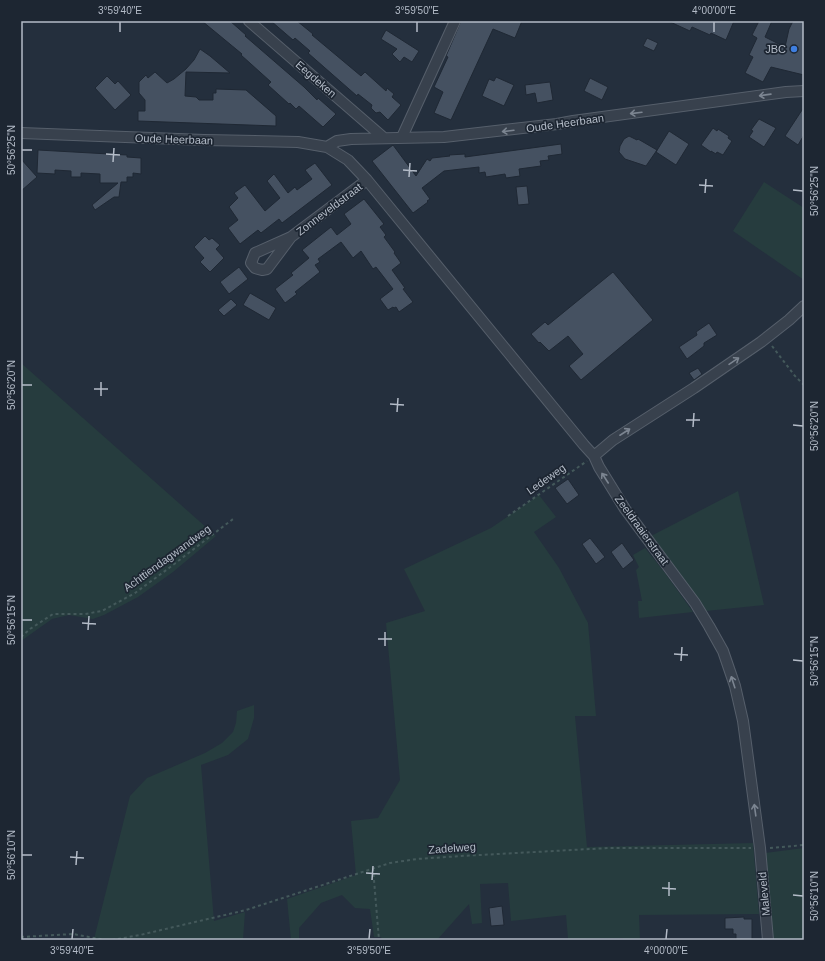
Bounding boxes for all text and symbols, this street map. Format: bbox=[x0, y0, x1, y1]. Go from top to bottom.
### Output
text: 3°59'40"E bbox=[98, 5, 142, 16]
text: 3°59'50"E bbox=[395, 5, 439, 16]
text: 4°00'00"E bbox=[692, 5, 736, 16]
place label: JBC bbox=[765, 43, 786, 55]
marker: JBC bbox=[789, 44, 799, 54]
street label: Eegdeken bbox=[293, 58, 339, 100]
one-way arrow bbox=[759, 91, 772, 99]
one-way arrow bbox=[630, 109, 643, 117]
street label: Oude Heerbaan bbox=[525, 112, 605, 134]
text: 50°56'25"N bbox=[6, 125, 17, 175]
one-way arrow bbox=[502, 127, 515, 134]
street label: Oude Heerbaan bbox=[135, 132, 213, 146]
text: 50°56'25"N bbox=[809, 166, 820, 216]
street label: Zonneveldstraat bbox=[294, 180, 364, 238]
one-way arrow bbox=[728, 357, 739, 365]
text: 50°56'20"N bbox=[6, 360, 17, 410]
text: 50°56'20"N bbox=[809, 401, 820, 451]
one-way arrow bbox=[619, 428, 630, 436]
street label: Ledeweg bbox=[524, 461, 568, 497]
one-way arrow bbox=[601, 472, 609, 484]
street label: Zeeldraaierstraat bbox=[613, 493, 671, 567]
street label: Achttiendagwandweg bbox=[121, 522, 213, 594]
text: 50°56'15"N bbox=[6, 595, 17, 645]
text: 50°56'15"N bbox=[809, 636, 820, 686]
one-way arrow bbox=[729, 675, 736, 688]
one-way arrow bbox=[751, 804, 759, 817]
text: 50°56'10"N bbox=[6, 830, 17, 880]
street label: Zadelweg bbox=[428, 840, 476, 856]
text: 50°56'10"N bbox=[809, 871, 820, 921]
street label: Maleveld bbox=[756, 872, 772, 916]
text: 3°59'40"E bbox=[50, 945, 94, 956]
text: 3°59'50"E bbox=[347, 945, 391, 956]
text: 4°00'00"E bbox=[644, 945, 688, 956]

